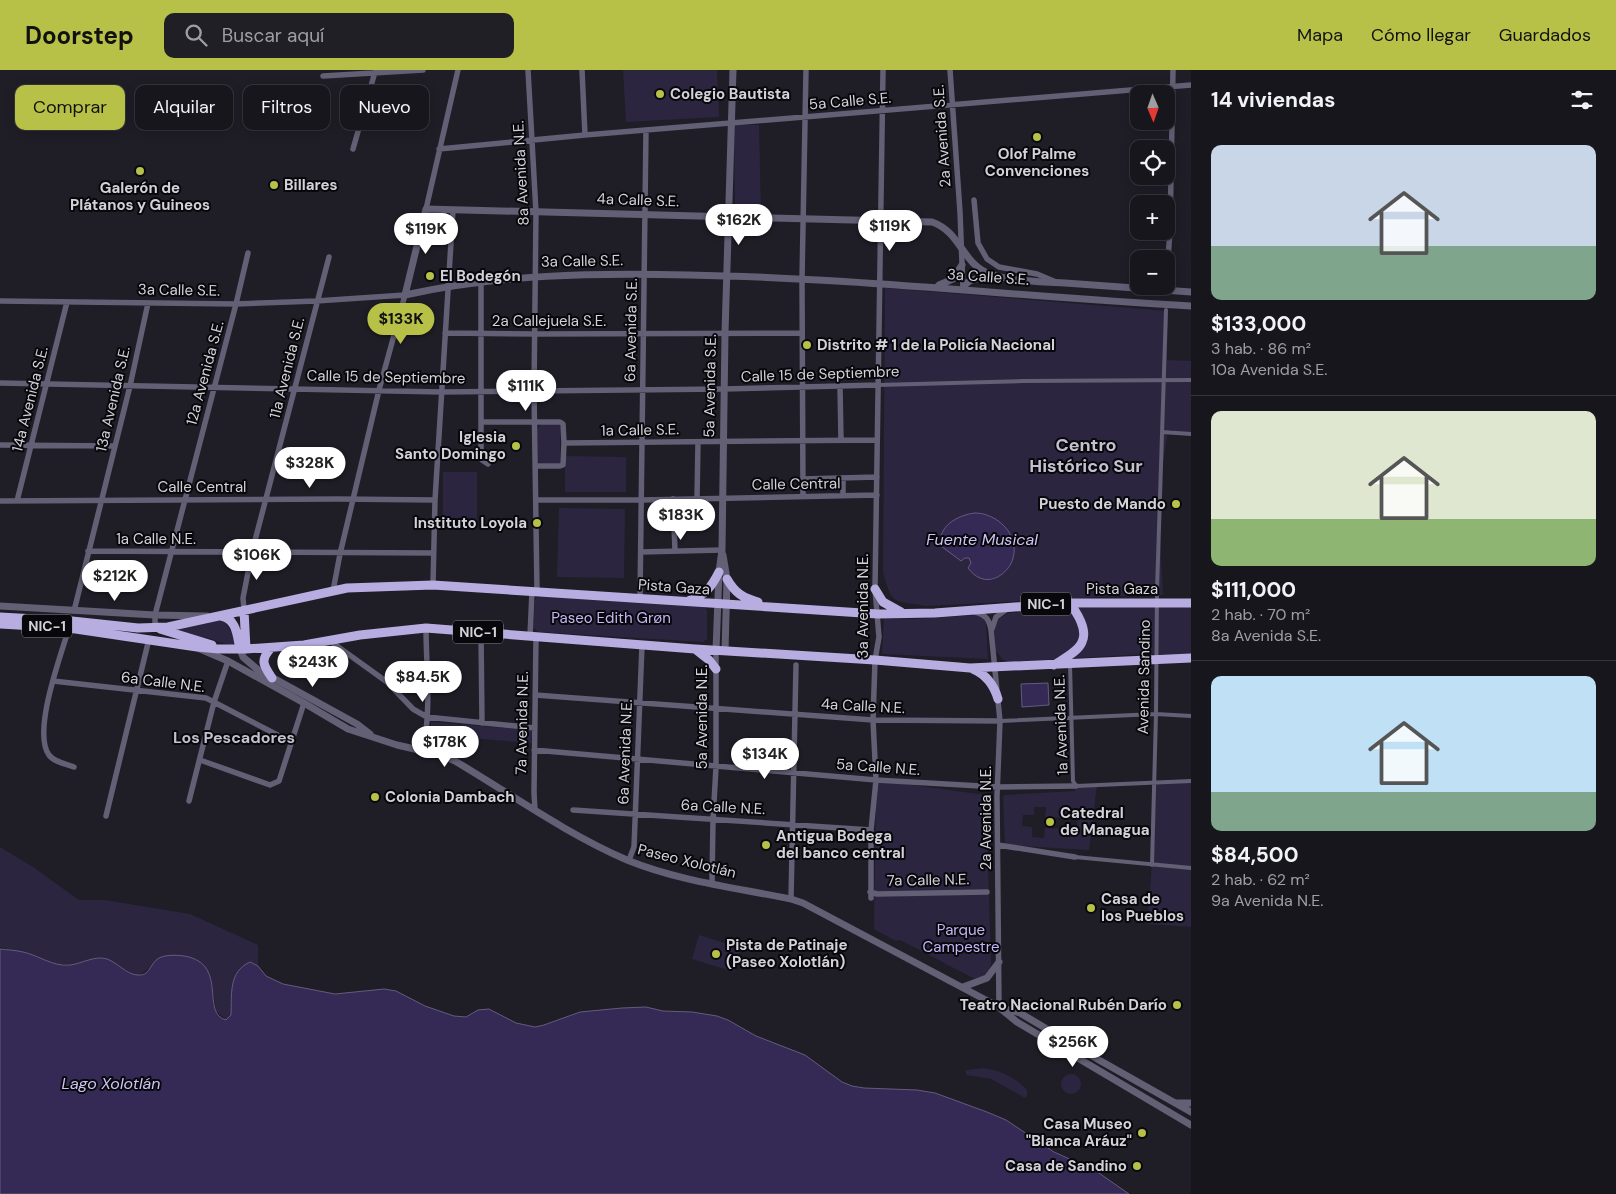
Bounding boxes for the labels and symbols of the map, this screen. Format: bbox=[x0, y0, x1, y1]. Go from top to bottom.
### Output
place label: Colegio Bautista bbox=[670, 84, 790, 104]
street label: 2a Avenida S.E. bbox=[928, 84, 956, 188]
north arrow bbox=[1130, 85, 1175, 130]
street label: 5a Calle S.E. bbox=[808, 87, 892, 115]
marker: Colegio Bautista bbox=[654, 88, 666, 100]
street label: 8a Avenida N.E. bbox=[508, 120, 534, 226]
marker: Olof Palme Convenciones bbox=[1031, 131, 1043, 143]
place label: Olof Palme Convenciones bbox=[985, 144, 1089, 181]
marker: Galerón de Plátanos y Guineos bbox=[134, 165, 146, 177]
place label: Billares bbox=[284, 175, 338, 195]
place label: Galerón de Plátanos y Guineos bbox=[70, 178, 210, 215]
marker: Billares bbox=[268, 179, 280, 191]
street label: 4a Calle S.E. bbox=[596, 189, 680, 211]
pin: $162K bbox=[704, 204, 774, 246]
pin: $119K bbox=[855, 210, 925, 252]
pin: $119K bbox=[391, 212, 461, 255]
street label: 3a Calle S.E. bbox=[541, 250, 623, 272]
street label: 3a Calle S.E. bbox=[946, 264, 1030, 290]
place label: El Bodegón bbox=[440, 266, 521, 286]
marker: El Bodegón bbox=[424, 270, 436, 282]
street label: 6a Avenida S.E. bbox=[620, 278, 642, 382]
street label: 3a Calle S.E. bbox=[138, 279, 220, 301]
pin: $133K bbox=[366, 302, 436, 345]
street label: 2a Callejuela S.E. bbox=[492, 311, 606, 331]
street label: 11a Avenida S.E. bbox=[265, 315, 309, 421]
street label: 12a Avenida S.E. bbox=[181, 318, 229, 428]
street label: 5a Avenida S.E. bbox=[699, 334, 721, 438]
place label: Distrito # 1 de la Policía Nacional bbox=[817, 335, 1055, 355]
marker: Distrito # 1 de la Policía Nacional bbox=[801, 339, 813, 351]
street label: 14a Avenida S.E. bbox=[7, 344, 53, 454]
street label: 13a Avenida S.E. bbox=[91, 344, 135, 454]
street label: Calle 15 de Septiembre bbox=[740, 361, 900, 387]
street label: Calle 15 de Septiembre bbox=[306, 366, 466, 388]
pin: $111K bbox=[491, 370, 561, 412]
street label: 1a Calle S.E. bbox=[601, 419, 679, 441]
place label: Iglesia Santo Domingo bbox=[395, 427, 506, 464]
district label: Centro Histórico Sur bbox=[1029, 433, 1143, 478]
marker: Iglesia Santo Domingo bbox=[510, 440, 522, 452]
pin: $328K bbox=[275, 446, 345, 489]
street label: Calle Central bbox=[751, 473, 841, 495]
street label: Calle Central bbox=[158, 477, 246, 497]
place label: Puesto de Mando bbox=[1039, 494, 1166, 514]
pin: $183K bbox=[646, 498, 716, 541]
marker: Puesto de Mando bbox=[1170, 498, 1182, 510]
place label: Instituto Loyola bbox=[414, 513, 527, 533]
marker: Instituto Loyola bbox=[531, 517, 543, 529]
street label: 1a Calle N.E. bbox=[116, 529, 196, 549]
water label: Fuente Musical bbox=[926, 529, 1038, 550]
pin: $106K bbox=[222, 538, 292, 581]
street label: 3a Avenida N.E. bbox=[853, 554, 873, 658]
pin: $212K bbox=[80, 560, 150, 602]
street label: Pista Gaza bbox=[637, 575, 711, 599]
street label: Pista Gaza bbox=[1086, 579, 1158, 599]
road number: NIC-1 bbox=[1021, 592, 1071, 616]
park label: Paseo Edith Grøn bbox=[551, 608, 671, 628]
road number: NIC-1 bbox=[22, 614, 72, 638]
street label: Avenida Sandino bbox=[1133, 619, 1155, 735]
road number: NIC-1 bbox=[453, 620, 503, 644]
pin: $243K bbox=[278, 646, 348, 688]
pin: $84.5K bbox=[382, 660, 464, 703]
street label: 5a Avenida N.E. bbox=[692, 664, 712, 770]
street label: 6a Calle N.E. bbox=[120, 667, 206, 697]
street label: 7a Avenida N.E. bbox=[511, 671, 533, 775]
street label: 1a Avenida N.E. bbox=[1049, 674, 1073, 776]
street label: 4a Calle N.E. bbox=[820, 694, 906, 718]
street label: 6a Avenida N.E. bbox=[613, 699, 637, 805]
pin: $178K bbox=[410, 726, 480, 768]
district label: Los Pescadores bbox=[173, 727, 295, 748]
pin: $134K bbox=[730, 738, 800, 780]
street label: 5a Calle N.E. bbox=[835, 754, 921, 780]
street label: 2a Avenida N.E. bbox=[976, 766, 996, 870]
place label: Colonia Dambach bbox=[385, 787, 515, 807]
marker: Colonia Dambach bbox=[369, 791, 381, 803]
street label: 6a Calle N.E. bbox=[680, 795, 766, 819]
place label: Catedral de Managua bbox=[1060, 803, 1149, 840]
marker: Catedral de Managua bbox=[1044, 816, 1056, 828]
place label: Antigua Bodega del banco central bbox=[776, 826, 905, 863]
street label: Paseo Xolotlán bbox=[636, 839, 738, 883]
marker: Antigua Bodega del banco central bbox=[760, 839, 772, 851]
street label: 7a Calle N.E. bbox=[887, 869, 969, 891]
place label: Casa de los Pueblos bbox=[1101, 889, 1184, 926]
marker: Casa de los Pueblos bbox=[1085, 902, 1097, 914]
park label: Parque Campestre bbox=[922, 920, 1000, 957]
place label: Pista de Patinaje (Paseo Xolotlán) bbox=[726, 935, 847, 972]
marker: Pista de Patinaje (Paseo Xolotlán) bbox=[710, 948, 722, 960]
place label: Teatro Nacional Rubén Darío bbox=[960, 995, 1167, 1015]
marker: Teatro Nacional Rubén Darío bbox=[1171, 999, 1183, 1011]
pin: $256K bbox=[1038, 1026, 1108, 1068]
water label: Lago Xolotlán bbox=[61, 1073, 161, 1094]
place label: Casa Museo "Blanca Aráuz" bbox=[1026, 1114, 1132, 1151]
marker: Casa Museo "Blanca Aráuz" bbox=[1136, 1127, 1148, 1139]
place label: Casa de Sandino bbox=[1005, 1156, 1127, 1176]
marker: Casa de Sandino bbox=[1131, 1160, 1143, 1172]

